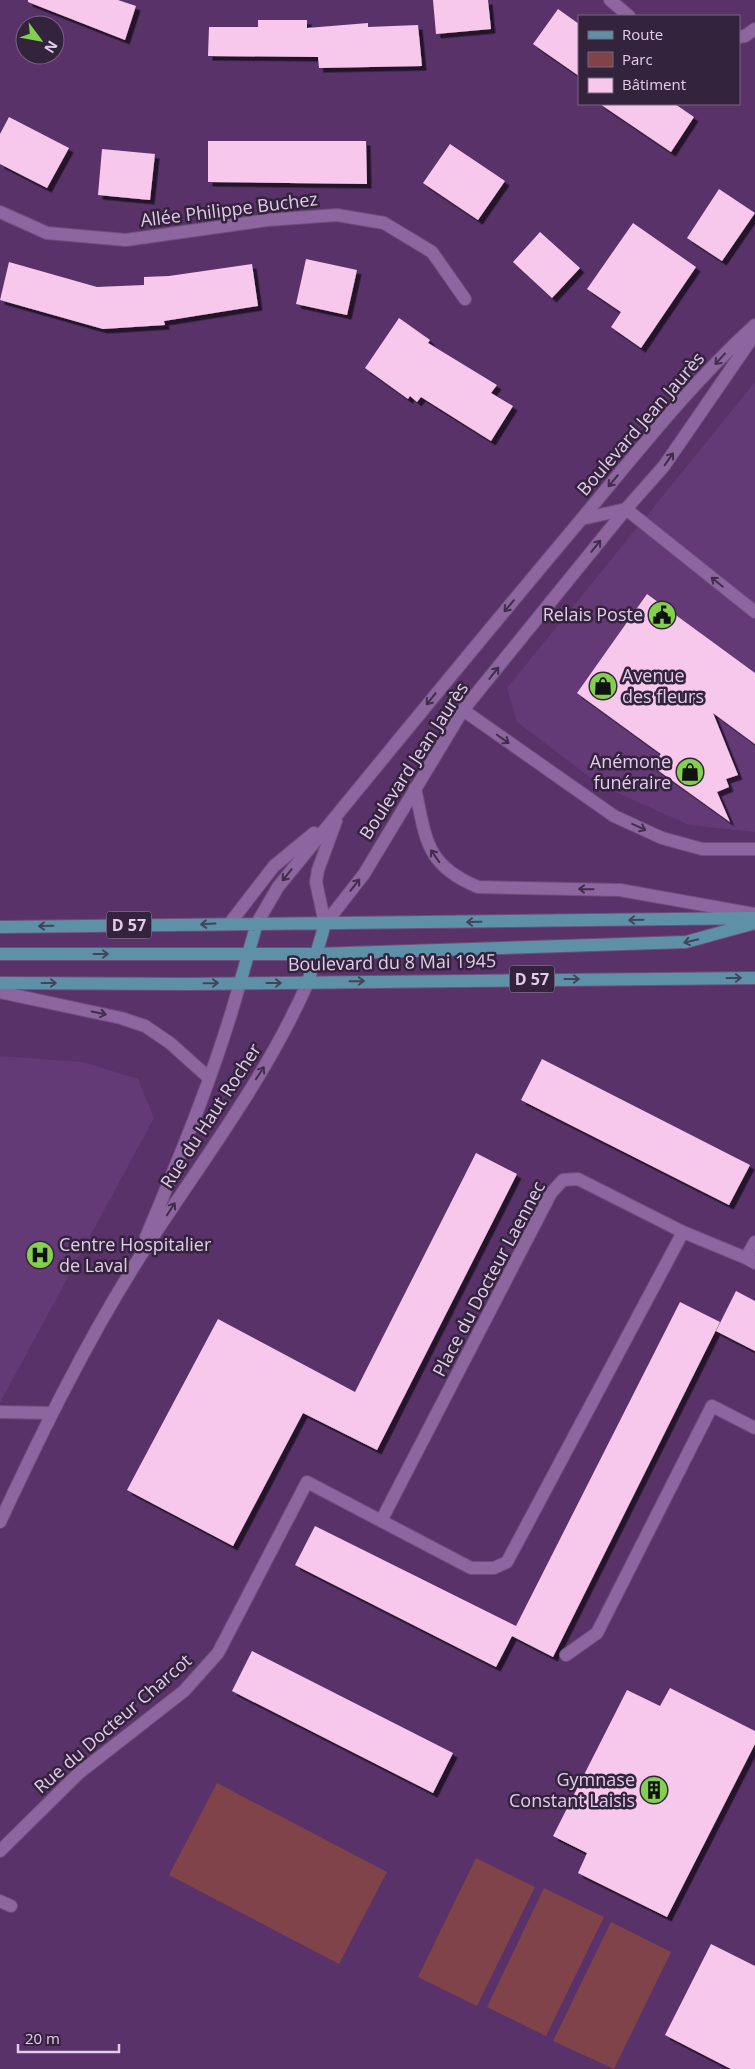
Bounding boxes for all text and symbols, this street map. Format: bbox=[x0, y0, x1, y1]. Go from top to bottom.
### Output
north arrow bbox=[15, 15, 65, 65]
legend bbox=[578, 15, 740, 105]
text: Route bbox=[622, 24, 663, 44]
text: N bbox=[40, 37, 63, 57]
text: Parc bbox=[622, 49, 653, 69]
text: Bâtiment bbox=[622, 74, 686, 94]
street label: Allée Philippe Buchez bbox=[139, 186, 319, 232]
street label: Boulevard Jean Jaurès bbox=[571, 347, 709, 500]
one-way arrow bbox=[714, 352, 726, 365]
one-way arrow bbox=[664, 452, 674, 466]
one-way arrow bbox=[608, 475, 619, 488]
one-way arrow bbox=[590, 540, 601, 553]
one-way arrow bbox=[711, 577, 724, 588]
one-way arrow bbox=[503, 599, 514, 612]
public building icon: Relais Poste bbox=[647, 600, 677, 630]
place label: Relais Poste bbox=[543, 602, 643, 626]
place label: Avenue des fleurs bbox=[622, 663, 704, 708]
one-way arrow bbox=[488, 666, 499, 679]
shop icon: Avenue des fleurs bbox=[588, 671, 618, 701]
street label: Boulevard Jean Jaurès bbox=[353, 677, 473, 844]
one-way arrow bbox=[426, 692, 437, 705]
one-way arrow bbox=[496, 734, 510, 744]
place label: Anémone funéraire bbox=[590, 749, 671, 794]
shop icon: Anémone funéraire bbox=[675, 757, 705, 787]
one-way arrow bbox=[631, 823, 646, 833]
one-way arrow bbox=[430, 849, 440, 863]
one-way arrow bbox=[282, 868, 293, 881]
one-way arrow bbox=[350, 879, 361, 892]
one-way arrow bbox=[578, 884, 594, 894]
road number: D 57 bbox=[106, 912, 152, 938]
one-way arrow bbox=[629, 915, 645, 925]
one-way arrow bbox=[466, 917, 482, 927]
one-way arrow bbox=[201, 919, 217, 928]
one-way arrow bbox=[38, 922, 54, 931]
one-way arrow bbox=[684, 936, 700, 946]
street label: Boulevard du 8 Mai 1945 bbox=[288, 948, 496, 976]
one-way arrow bbox=[92, 949, 109, 959]
road number: D 57 bbox=[510, 966, 554, 992]
one-way arrow bbox=[726, 973, 742, 983]
one-way arrow bbox=[564, 974, 580, 984]
one-way arrow bbox=[348, 976, 365, 986]
one-way arrow bbox=[40, 978, 56, 988]
one-way arrow bbox=[202, 978, 219, 988]
one-way arrow bbox=[266, 978, 282, 987]
one-way arrow bbox=[91, 1009, 107, 1018]
street label: Rue du Haut Rocher bbox=[154, 1038, 266, 1192]
one-way arrow bbox=[255, 1067, 265, 1081]
street label: Place du Docteur Laennec bbox=[426, 1176, 550, 1380]
one-way arrow bbox=[166, 1203, 176, 1217]
place label: Centre Hospitalier de Laval bbox=[59, 1232, 212, 1277]
hospital icon: Centre Hospitalier de Laval bbox=[25, 1240, 55, 1270]
street label: Rue du Docteur Charcot bbox=[28, 1648, 196, 1798]
place label: Gymnase Constant Laisis bbox=[509, 1767, 635, 1812]
building icon: Gymnase Constant Laisis bbox=[639, 1775, 669, 1805]
scale bar bbox=[18, 2022, 119, 2054]
text: 20 m bbox=[25, 2028, 60, 2048]

